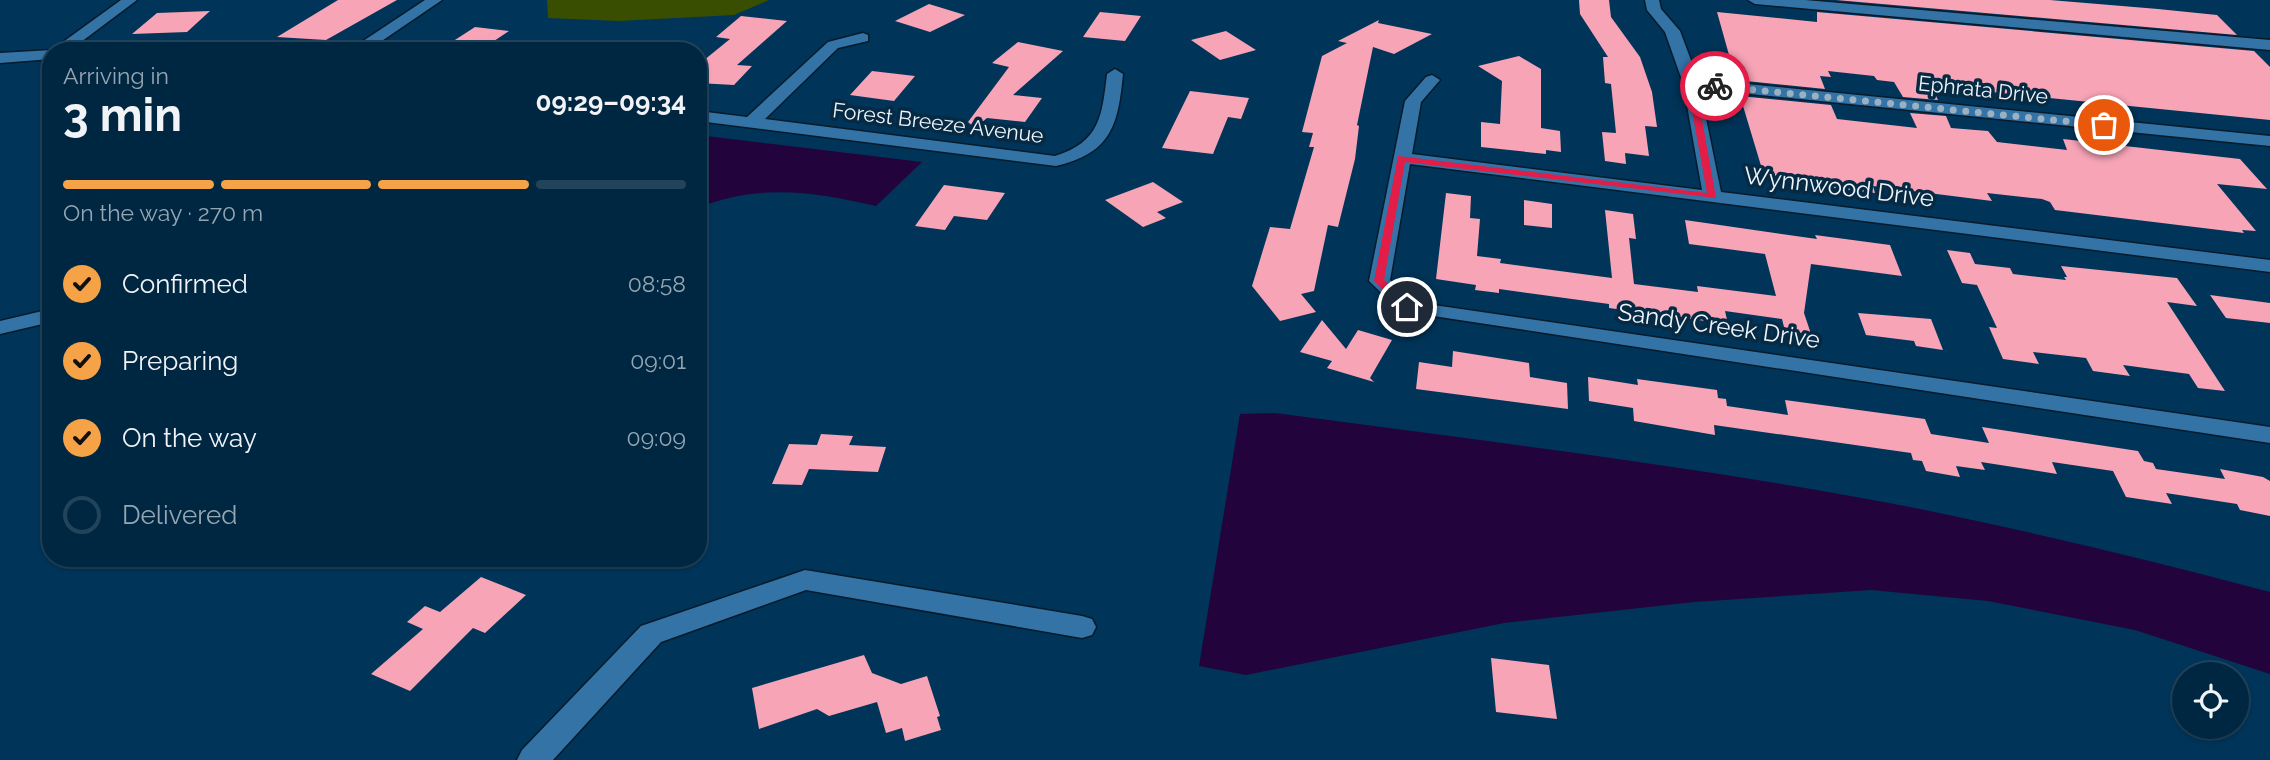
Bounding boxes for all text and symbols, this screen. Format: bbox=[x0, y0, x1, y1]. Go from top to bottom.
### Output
courier bbox=[1680, 51, 1750, 121]
text: Arriving in bbox=[63, 62, 169, 89]
icon: bike bbox=[1696, 67, 1734, 105]
street label: Ephrata Drive bbox=[1917, 70, 2049, 109]
text: 09:29–09:34 bbox=[536, 87, 686, 117]
text: 3 min bbox=[63, 88, 182, 142]
pin bbox=[2074, 95, 2134, 155]
street label: Forest Breeze Avenue bbox=[831, 97, 1045, 148]
icon: bag bbox=[2085, 106, 2123, 144]
street label: Wynnwood Drive bbox=[1742, 160, 1936, 213]
text: On the way · 270 m bbox=[63, 199, 263, 226]
icon: check bbox=[63, 265, 101, 303]
text: Confirmed bbox=[122, 269, 248, 299]
text: 08:58 bbox=[628, 270, 686, 297]
pin bbox=[1377, 277, 1437, 337]
icon: home bbox=[1388, 288, 1426, 326]
street label: Sandy Creek Drive bbox=[1616, 297, 1822, 354]
icon: check bbox=[63, 342, 101, 380]
text: Preparing bbox=[122, 346, 238, 376]
text: 09:01 bbox=[630, 347, 686, 374]
icon: check bbox=[63, 419, 101, 457]
text: On the way bbox=[122, 423, 257, 453]
text: 09:09 bbox=[627, 424, 686, 451]
text: Delivered bbox=[122, 500, 237, 530]
map controls bbox=[2172, 662, 2249, 739]
button: locate bbox=[2172, 662, 2249, 739]

